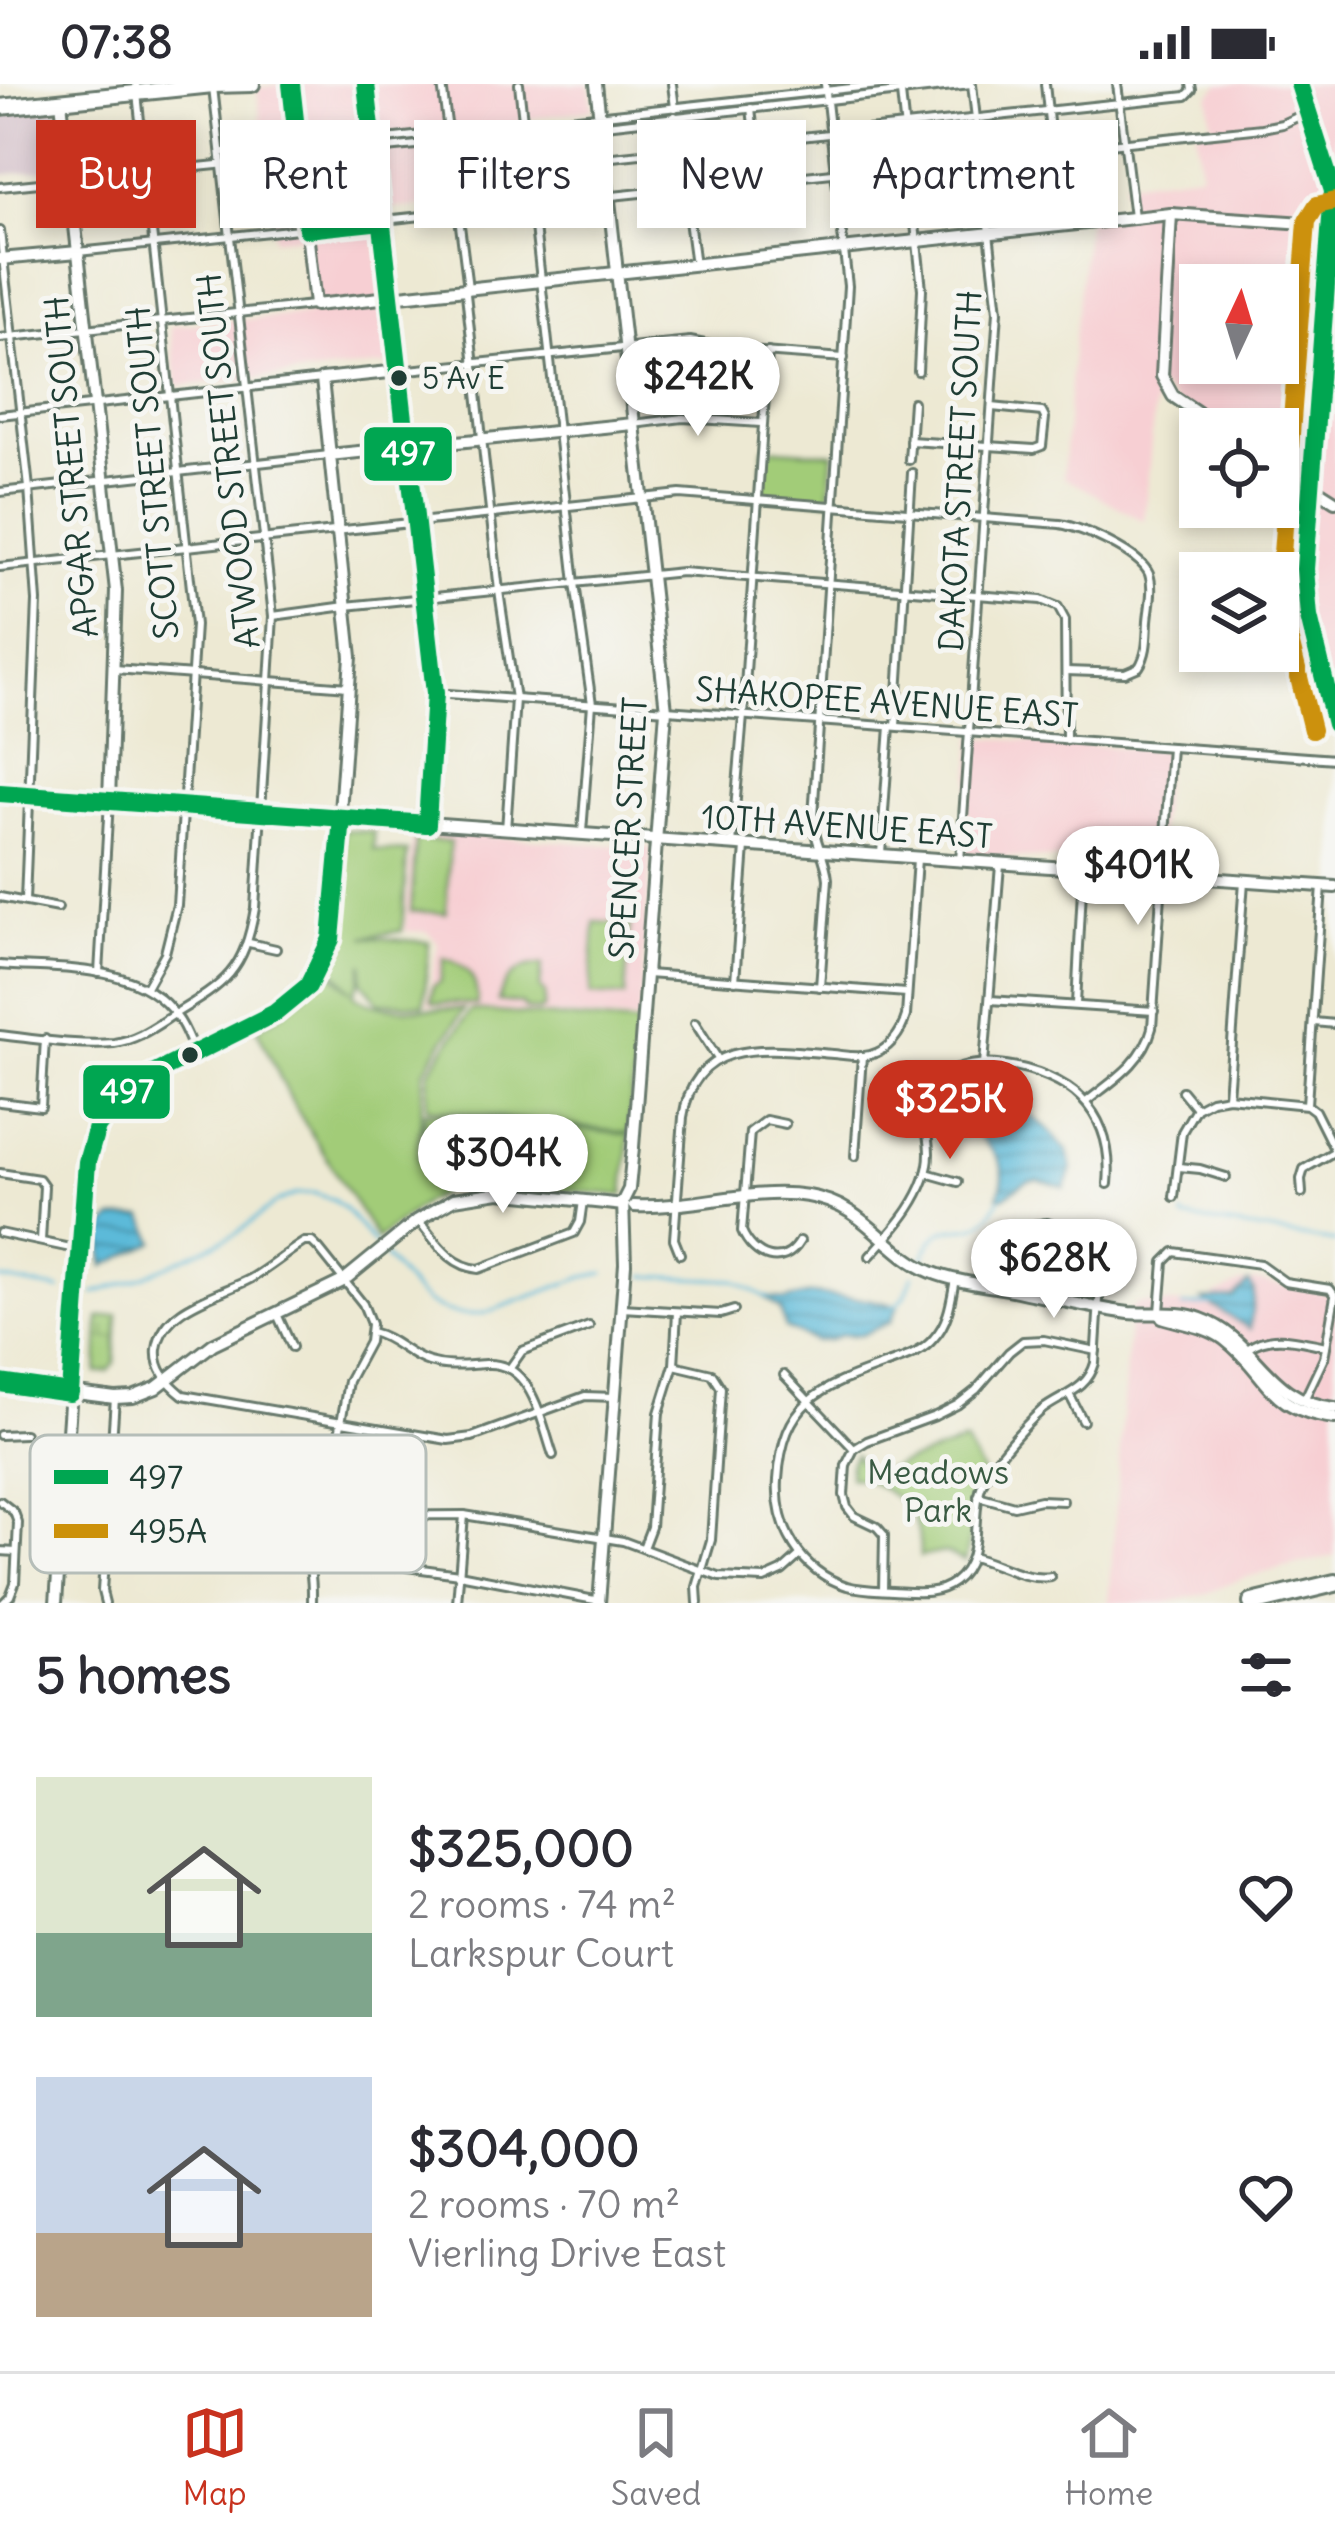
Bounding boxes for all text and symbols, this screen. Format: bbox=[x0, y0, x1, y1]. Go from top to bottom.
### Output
text: 07:38 bbox=[60, 14, 173, 70]
chip: Buy bbox=[36, 120, 196, 228]
chip: Rent bbox=[220, 120, 390, 228]
chip: Filters bbox=[414, 120, 613, 228]
chip: New bbox=[637, 120, 806, 228]
chip: Apartment bbox=[830, 120, 1118, 228]
north arrow bbox=[1179, 264, 1299, 384]
map controls bbox=[1179, 264, 1299, 672]
street label: ATWOOD STREET SOUTH bbox=[187, 271, 269, 651]
street label: DAKOTA STREET SOUTH bbox=[930, 289, 990, 653]
street label: APGAR STREET SOUTH bbox=[35, 295, 107, 639]
street label: SCOTT STREET SOUTH bbox=[117, 305, 187, 641]
pin: $242K bbox=[614, 337, 782, 439]
text: $242K bbox=[643, 351, 753, 400]
place label: 5 Av E bbox=[422, 359, 505, 397]
marker: 5 Av E bbox=[388, 367, 410, 389]
button: locate bbox=[1179, 408, 1299, 528]
line badge: 497 bbox=[362, 425, 454, 483]
text: 497 bbox=[381, 432, 435, 474]
button: layers bbox=[1179, 552, 1299, 672]
street label: SHAKOPEE AVENUE EAST bbox=[694, 668, 1080, 736]
street label: SPENCER STREET bbox=[600, 696, 656, 960]
street label: 10TH AVENUE EAST bbox=[700, 795, 994, 857]
pin: $401K bbox=[1054, 826, 1222, 928]
text: $401K bbox=[1083, 840, 1193, 889]
unlabelled marker bbox=[179, 1044, 201, 1066]
pin: $325K bbox=[866, 1060, 1034, 1162]
line badge: 497 bbox=[81, 1063, 172, 1121]
text: 497 bbox=[100, 1070, 154, 1112]
text: $325K bbox=[894, 1074, 1006, 1123]
pin: $304K bbox=[419, 1114, 587, 1216]
text: $304K bbox=[445, 1128, 561, 1177]
pin: $628K bbox=[970, 1219, 1138, 1321]
text: $628K bbox=[998, 1233, 1110, 1282]
legend bbox=[30, 1435, 426, 1573]
park label: Meadows Park bbox=[867, 1451, 1009, 1531]
text: 497 bbox=[129, 1456, 183, 1498]
text: 495A bbox=[129, 1510, 207, 1552]
icon: filters bbox=[1233, 1642, 1299, 1708]
text: 5 homes bbox=[36, 1643, 231, 1707]
text: $325,000 bbox=[408, 1816, 634, 1880]
icon: home bbox=[132, 1825, 276, 1969]
icon: heart bbox=[1233, 1864, 1299, 1930]
text: 2 rooms · 74 m² bbox=[408, 1880, 676, 1929]
text: Larkspur Court bbox=[408, 1929, 674, 1978]
text: $304,000 bbox=[408, 2116, 640, 2180]
icon: home bbox=[132, 2125, 276, 2269]
icon: heart bbox=[1233, 2164, 1299, 2230]
text: 2 rooms · 70 m² bbox=[408, 2180, 680, 2229]
text: Vierling Drive East bbox=[408, 2229, 726, 2278]
tab: Map bbox=[182, 2400, 248, 2514]
tab: Saved bbox=[611, 2400, 701, 2514]
tab: Home bbox=[1064, 2400, 1153, 2514]

